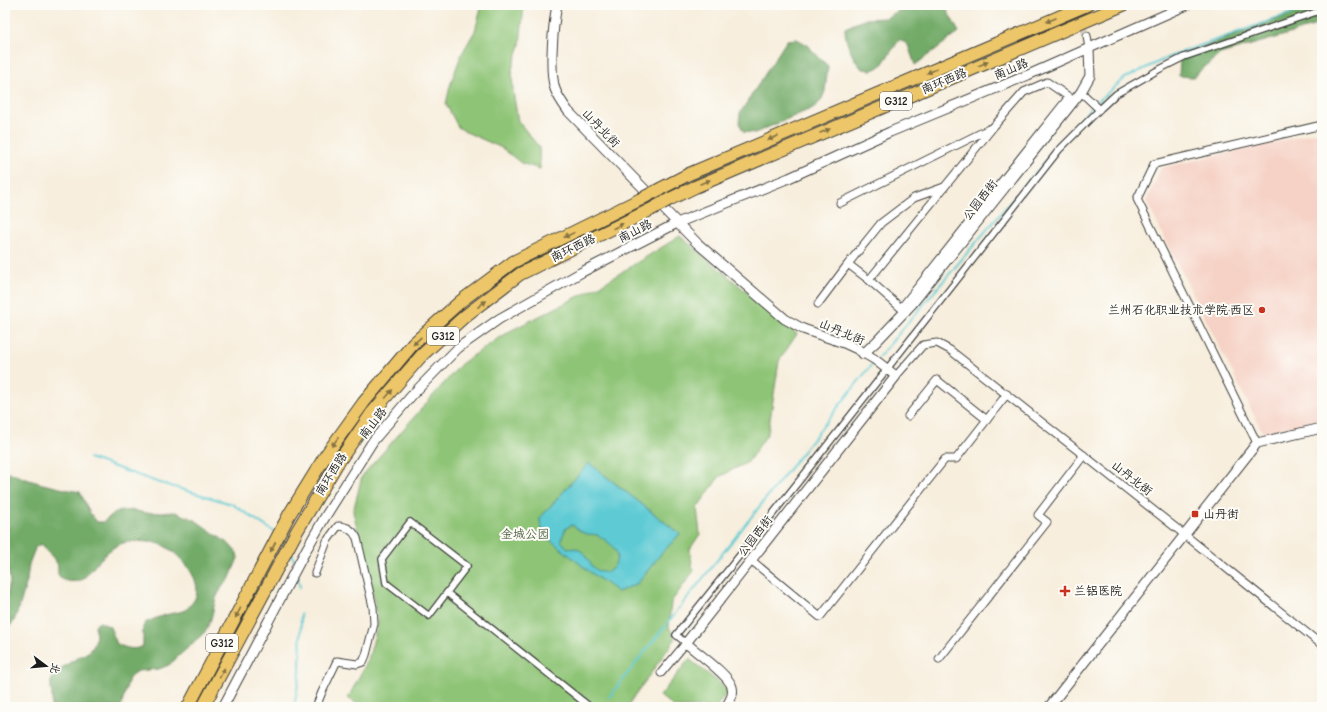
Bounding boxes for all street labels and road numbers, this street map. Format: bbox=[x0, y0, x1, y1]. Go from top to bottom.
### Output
street label: 南山路 bbox=[992, 56, 1030, 82]
street label: 南环西路 bbox=[919, 65, 969, 97]
road number: G312 bbox=[880, 92, 912, 110]
street label: 山丹北街 bbox=[579, 106, 623, 150]
street label: 公园西街 bbox=[960, 177, 1000, 223]
street label: 南山路 bbox=[616, 217, 654, 245]
street label: 南环西路 bbox=[548, 231, 598, 265]
street label: 山丹北街 bbox=[817, 316, 867, 348]
road number: G312 bbox=[427, 327, 459, 345]
street label: 南山路 bbox=[356, 405, 390, 441]
street label: 南环西路 bbox=[312, 450, 350, 498]
street label: 山丹北街 bbox=[1109, 458, 1155, 498]
street label: 公园西街 bbox=[735, 513, 775, 559]
road number: G312 bbox=[206, 634, 238, 652]

